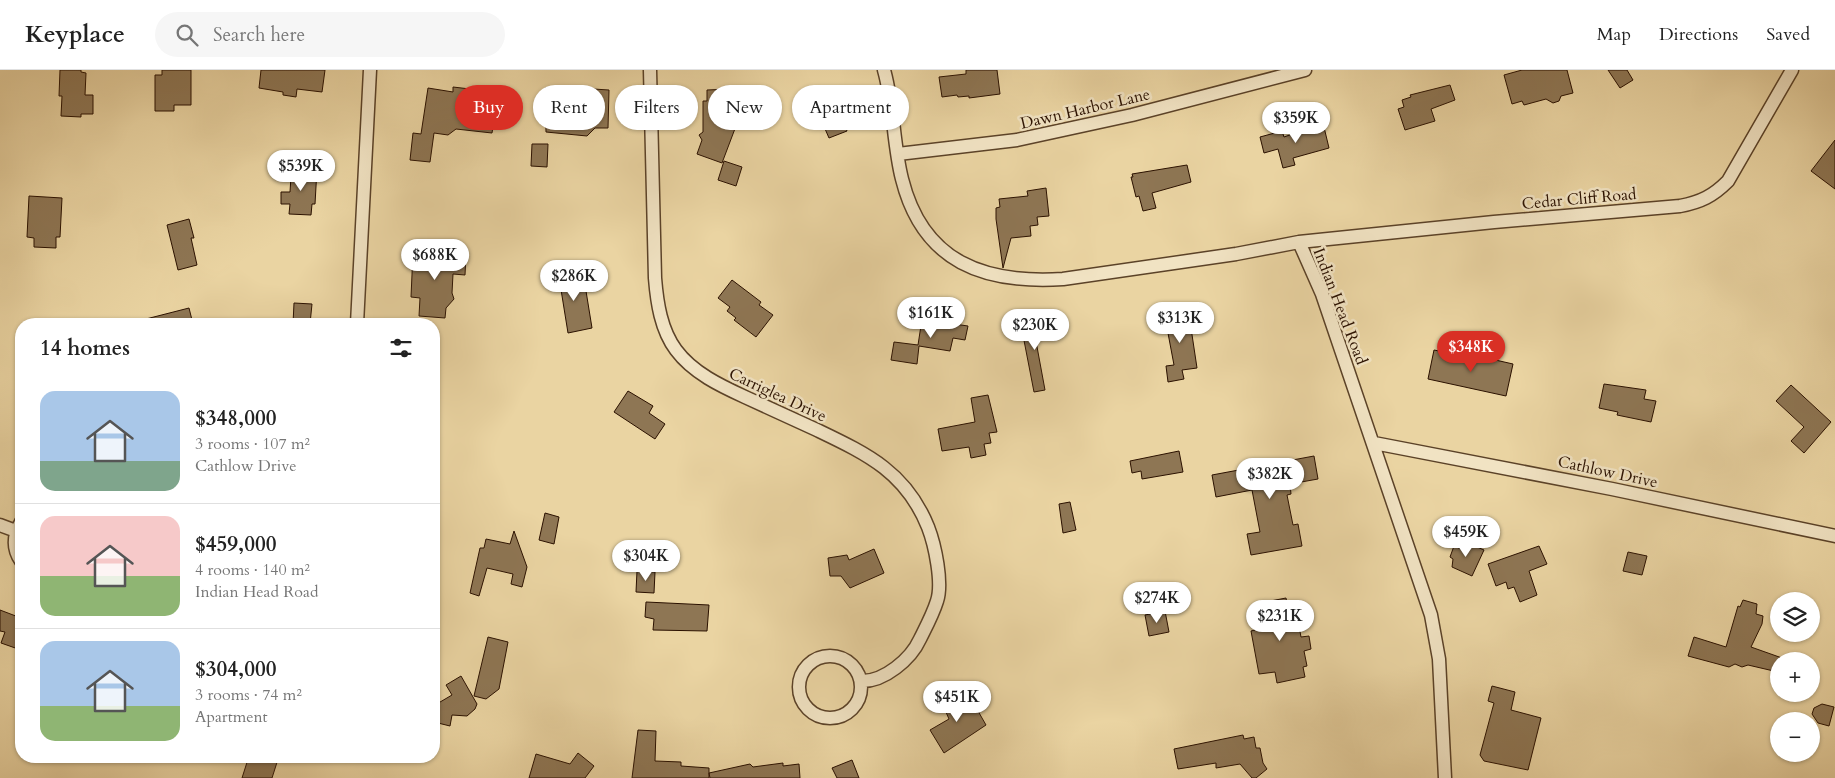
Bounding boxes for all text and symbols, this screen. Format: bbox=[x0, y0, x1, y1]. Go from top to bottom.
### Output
search box bbox=[155, 12, 505, 57]
text: Keyplace bbox=[25, 18, 125, 51]
icon: search bbox=[173, 21, 201, 49]
text: Search here bbox=[213, 22, 305, 48]
text: Map bbox=[1597, 22, 1631, 47]
text: Directions bbox=[1659, 22, 1738, 47]
text: Saved bbox=[1766, 22, 1810, 47]
street label: Dawn Harbor Lane bbox=[1018, 83, 1152, 135]
chip: Buy bbox=[455, 85, 523, 130]
chip: Rent bbox=[533, 85, 605, 130]
chip: Filters bbox=[615, 85, 698, 130]
chip: New bbox=[708, 85, 782, 130]
chip: Apartment bbox=[792, 85, 909, 130]
pin: $359K bbox=[1261, 102, 1331, 144]
text: $359K bbox=[1273, 107, 1319, 129]
pin: $539K bbox=[266, 150, 336, 192]
text: $539K bbox=[278, 155, 324, 177]
street label: Cedar Cliff Road bbox=[1521, 183, 1638, 215]
pin: $688K bbox=[400, 238, 470, 281]
text: $688K bbox=[412, 244, 458, 266]
street label: Indian Head Road bbox=[1308, 245, 1373, 368]
pin: $286K bbox=[539, 260, 609, 302]
text: $286K bbox=[551, 265, 597, 287]
pin: $161K bbox=[896, 296, 966, 339]
text: $161K bbox=[908, 302, 954, 324]
pin: $313K bbox=[1145, 302, 1215, 344]
text: $313K bbox=[1157, 307, 1203, 329]
pin: $230K bbox=[1000, 308, 1070, 351]
text: $230K bbox=[1012, 314, 1058, 336]
pin: $348K bbox=[1436, 330, 1506, 373]
text: 14 homes bbox=[40, 334, 130, 363]
icon: filters bbox=[387, 334, 415, 362]
text: $348K bbox=[1448, 336, 1494, 358]
street label: Carriglea Drive bbox=[725, 363, 830, 427]
text: $348,000 bbox=[195, 404, 276, 433]
icon: home bbox=[80, 411, 140, 471]
text: 3 rooms · 107 m² bbox=[195, 433, 310, 455]
street label: Cathlow Drive bbox=[1556, 451, 1660, 493]
text: Cathlow Drive bbox=[195, 455, 297, 477]
pin: $382K bbox=[1235, 458, 1305, 500]
text: $382K bbox=[1247, 463, 1293, 485]
pin: $459K bbox=[1431, 516, 1501, 558]
text: $459K bbox=[1443, 521, 1489, 543]
text: $459,000 bbox=[195, 530, 276, 559]
icon: home bbox=[80, 536, 140, 596]
pin: $304K bbox=[611, 540, 681, 582]
text: $304K bbox=[623, 545, 669, 567]
text: 4 rooms · 140 m² bbox=[195, 559, 310, 581]
text: Indian Head Road bbox=[195, 581, 318, 603]
pin: $274K bbox=[1122, 582, 1192, 624]
text: $274K bbox=[1134, 587, 1180, 609]
map controls bbox=[1770, 592, 1820, 762]
button: layers bbox=[1770, 592, 1820, 642]
pin: $231K bbox=[1245, 600, 1315, 642]
text: $231K bbox=[1257, 605, 1303, 627]
button: + bbox=[1770, 652, 1820, 702]
text: $304,000 bbox=[195, 655, 276, 684]
icon: home bbox=[80, 661, 140, 721]
pin: $451K bbox=[922, 680, 992, 723]
text: 3 rooms · 74 m² bbox=[195, 684, 302, 706]
text: $451K bbox=[934, 686, 980, 708]
text: Apartment bbox=[195, 706, 268, 728]
button: − bbox=[1770, 712, 1820, 762]

